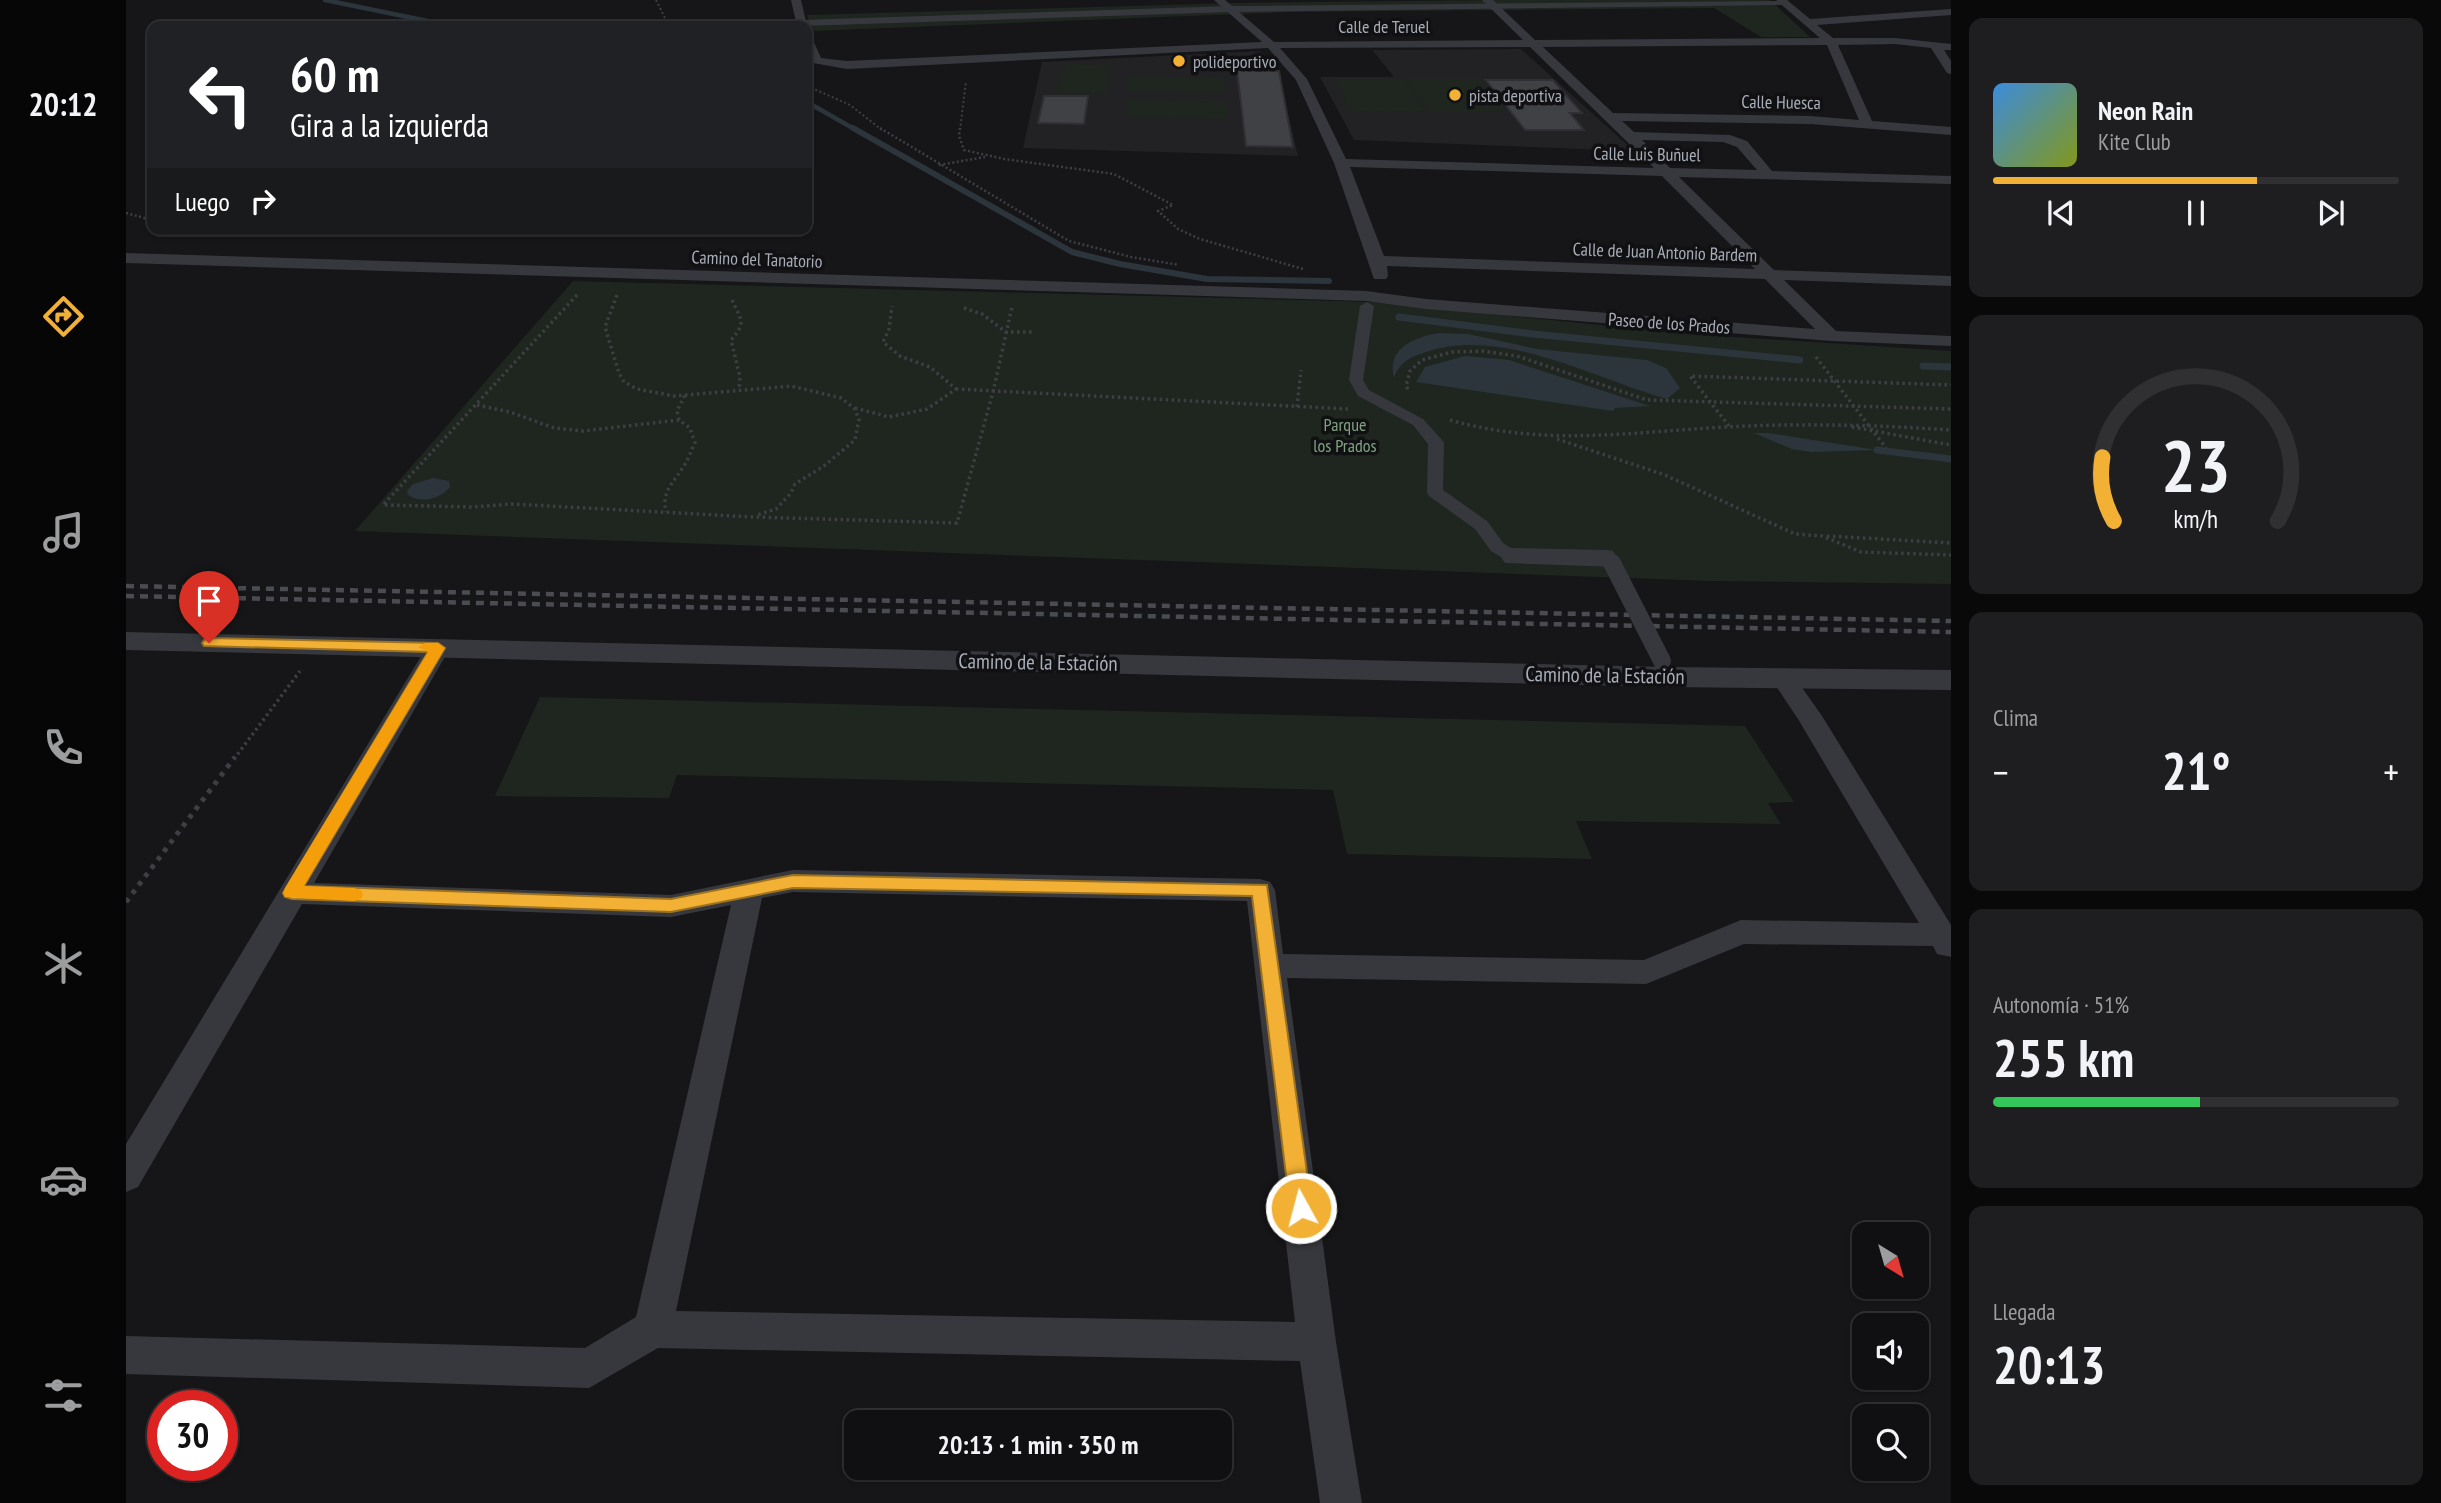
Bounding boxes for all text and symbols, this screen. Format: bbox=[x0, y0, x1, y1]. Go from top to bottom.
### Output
street label: Calle de Teruel bbox=[1338, 15, 1431, 38]
text: 60 m bbox=[290, 42, 379, 106]
icon: left bbox=[175, 49, 266, 140]
place label: polideportivo bbox=[1193, 50, 1277, 73]
marker: polideportivo bbox=[1171, 53, 1187, 69]
text: 20:12 bbox=[28, 83, 98, 125]
place label: pista deportiva bbox=[1469, 84, 1562, 107]
marker: pista deportiva bbox=[1447, 87, 1463, 103]
street label: Calle Huesca bbox=[1741, 90, 1821, 114]
text: Neon Rain bbox=[2098, 94, 2193, 127]
text: Gira a la izquierda bbox=[290, 104, 489, 146]
text: Kite Club bbox=[2098, 127, 2171, 156]
street label: Calle Luis Buñuel bbox=[1593, 142, 1702, 166]
icon: right bbox=[244, 182, 282, 220]
text: Luego bbox=[175, 185, 230, 218]
icon: previous bbox=[2042, 194, 2080, 232]
icon: pause bbox=[2177, 194, 2215, 232]
icon: next bbox=[2312, 194, 2350, 232]
street label: Calle de Juan Antonio Bardem bbox=[1572, 237, 1758, 267]
street label: Camino del Tanatorio bbox=[691, 245, 823, 273]
icon: directions bbox=[39, 292, 88, 341]
street label: Paseo de los Prados bbox=[1607, 307, 1731, 339]
park label: Parque los Prados bbox=[1313, 413, 1377, 457]
text: 23 bbox=[2161, 417, 2231, 511]
text: km/h bbox=[2174, 502, 2218, 534]
icon: music bbox=[39, 508, 88, 557]
pin bbox=[179, 571, 239, 643]
icon: arrive bbox=[190, 582, 228, 620]
street label: Camino de la Estación bbox=[958, 647, 1118, 677]
street label: Camino de la Estación bbox=[1525, 660, 1685, 690]
text: Clima bbox=[1993, 703, 2038, 732]
icon: phone bbox=[39, 723, 88, 772]
text: 21° bbox=[2162, 737, 2230, 804]
text: − bbox=[1993, 747, 2009, 796]
text: + bbox=[2383, 747, 2399, 796]
icon: climate bbox=[39, 939, 88, 988]
text: Autonomía · 51% bbox=[1993, 990, 2129, 1019]
text: 255 km bbox=[1993, 1024, 2134, 1091]
icon: car bbox=[39, 1155, 88, 1204]
position arrow bbox=[1264, 1171, 1338, 1245]
north arrow bbox=[1852, 1222, 1928, 1298]
map controls bbox=[1852, 1222, 1929, 1481]
text: Llegada bbox=[1993, 1297, 2056, 1326]
button: sound bbox=[1852, 1313, 1929, 1390]
text: 20:13 bbox=[1993, 1331, 2105, 1398]
icon: filters bbox=[39, 1371, 88, 1420]
speed limit sign: 30 bbox=[147, 1390, 238, 1481]
button: search bbox=[1852, 1404, 1929, 1481]
text: 20:13 · 1 min · 350 m bbox=[938, 1428, 1138, 1461]

